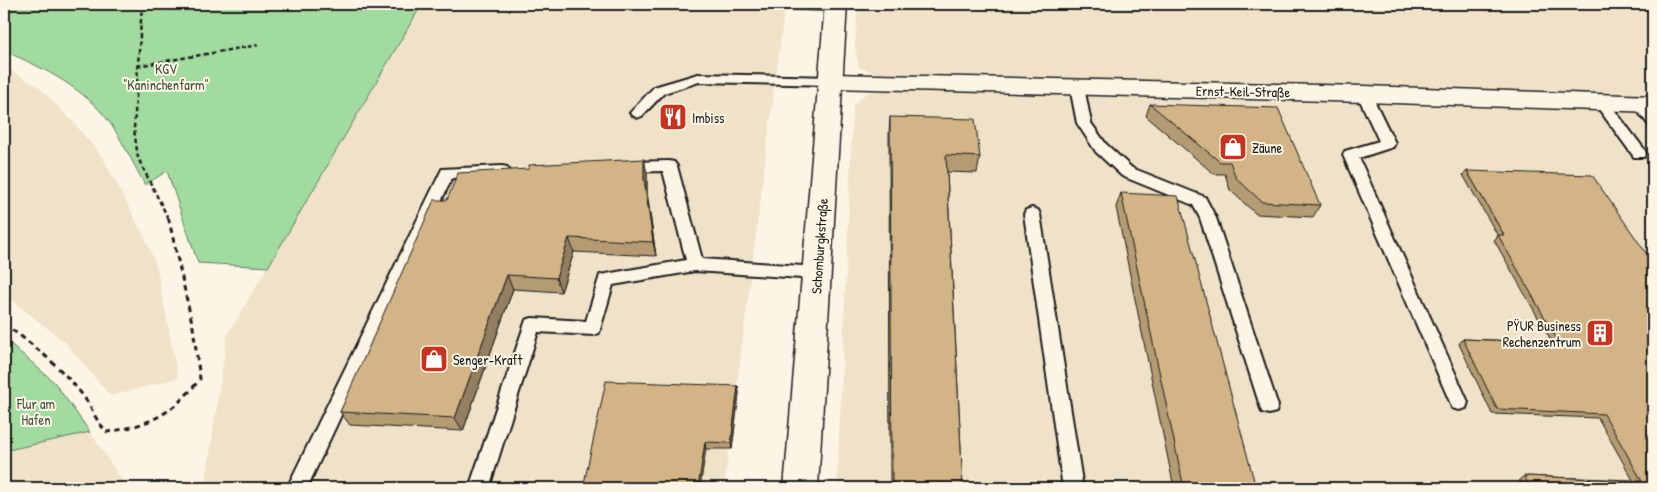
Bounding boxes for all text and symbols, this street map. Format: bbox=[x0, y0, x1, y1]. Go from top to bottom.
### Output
park label: KGV "Kaninchenfarm" bbox=[123, 59, 209, 94]
street label: Ernst-Keil-Straße bbox=[1196, 81, 1291, 102]
restaurant icon: Imbiss bbox=[658, 102, 688, 132]
place label: Imbiss bbox=[692, 108, 725, 127]
shop icon: Zäune bbox=[1218, 132, 1248, 162]
place label: Zäune bbox=[1252, 138, 1283, 157]
street label: Schomburgkstraße bbox=[806, 197, 833, 294]
place label: PŸUR Business Rechenzentrum bbox=[1503, 316, 1581, 351]
building icon: PŸUR Business Rechenzentrum bbox=[1585, 318, 1615, 348]
shop icon: Senger-Kraft bbox=[419, 344, 449, 374]
place label: Senger-Kraft bbox=[453, 350, 522, 370]
park label: Flur am Hafen bbox=[16, 394, 55, 429]

